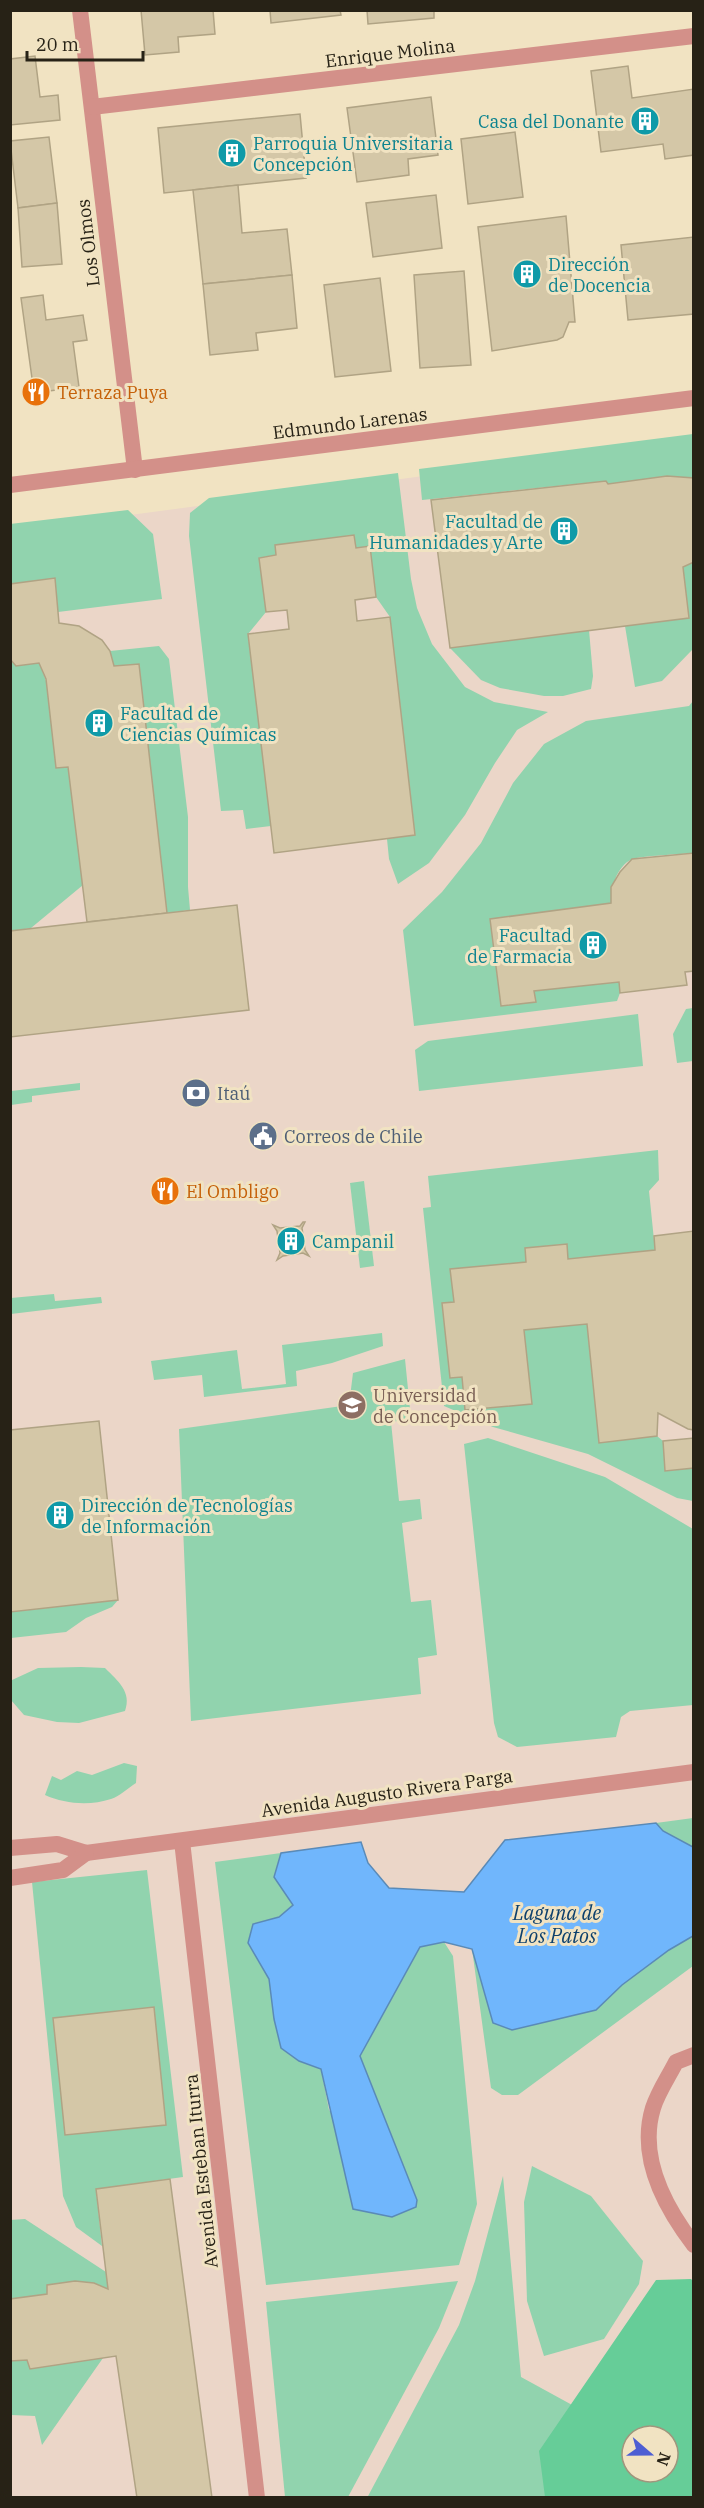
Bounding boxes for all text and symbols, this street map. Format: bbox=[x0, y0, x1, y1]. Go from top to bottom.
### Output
scale bar bbox=[27, 24, 142, 62]
text: 20 m bbox=[36, 33, 79, 56]
street label: Enrique Molina bbox=[324, 34, 456, 72]
building icon: Casa del Donante bbox=[629, 105, 661, 137]
place label: Casa del Donante bbox=[478, 110, 624, 133]
place label: Parroquia Universitaria Concepción bbox=[253, 132, 453, 176]
building icon: Parroquia Universitaria Concepción bbox=[216, 137, 248, 169]
street label: Los Olmos bbox=[71, 198, 105, 288]
place label: Dirección de Docencia bbox=[548, 253, 651, 297]
building icon: Dirección de Docencia bbox=[511, 258, 543, 290]
restaurant icon: Terraza Puya bbox=[20, 376, 52, 408]
place label: Terraza Puya bbox=[57, 381, 168, 404]
street label: Edmundo Larenas bbox=[271, 402, 429, 444]
place label: Facultad de Humanidades y Arte bbox=[369, 510, 543, 554]
building icon: Facultad de Humanidades y Arte bbox=[548, 515, 580, 547]
place label: Facultad de Ciencias Químicas bbox=[120, 702, 277, 746]
building icon: Facultad de Ciencias Químicas bbox=[83, 707, 115, 739]
place label: Facultad de Farmacia bbox=[467, 924, 572, 968]
building icon: Facultad de Farmacia bbox=[577, 929, 609, 961]
bank icon: Itaú bbox=[180, 1077, 212, 1109]
place label: Itaú bbox=[217, 1082, 250, 1105]
public building icon: Correos de Chile bbox=[247, 1120, 279, 1152]
place label: Correos de Chile bbox=[284, 1125, 423, 1148]
restaurant icon: El Ombligo bbox=[149, 1175, 181, 1207]
place label: El Ombligo bbox=[186, 1180, 279, 1203]
building icon: Campanil bbox=[275, 1225, 307, 1257]
place label: Campanil bbox=[312, 1230, 394, 1253]
place label: Universidad de Concepción bbox=[373, 1384, 498, 1428]
school or university icon: Universidad de Concepción bbox=[336, 1389, 368, 1421]
place label: Dirección de Tecnologías de Información bbox=[81, 1494, 293, 1538]
building icon: Dirección de Tecnologías de Información bbox=[44, 1499, 76, 1531]
street label: Avenida Augusto Rivera Parga bbox=[260, 1764, 514, 1822]
water label: Laguna de Los Patos bbox=[512, 1899, 601, 1949]
street label: Avenida Esteban Iturra bbox=[179, 2073, 223, 2269]
north arrow bbox=[620, 2424, 680, 2484]
text: N bbox=[653, 2450, 676, 2468]

